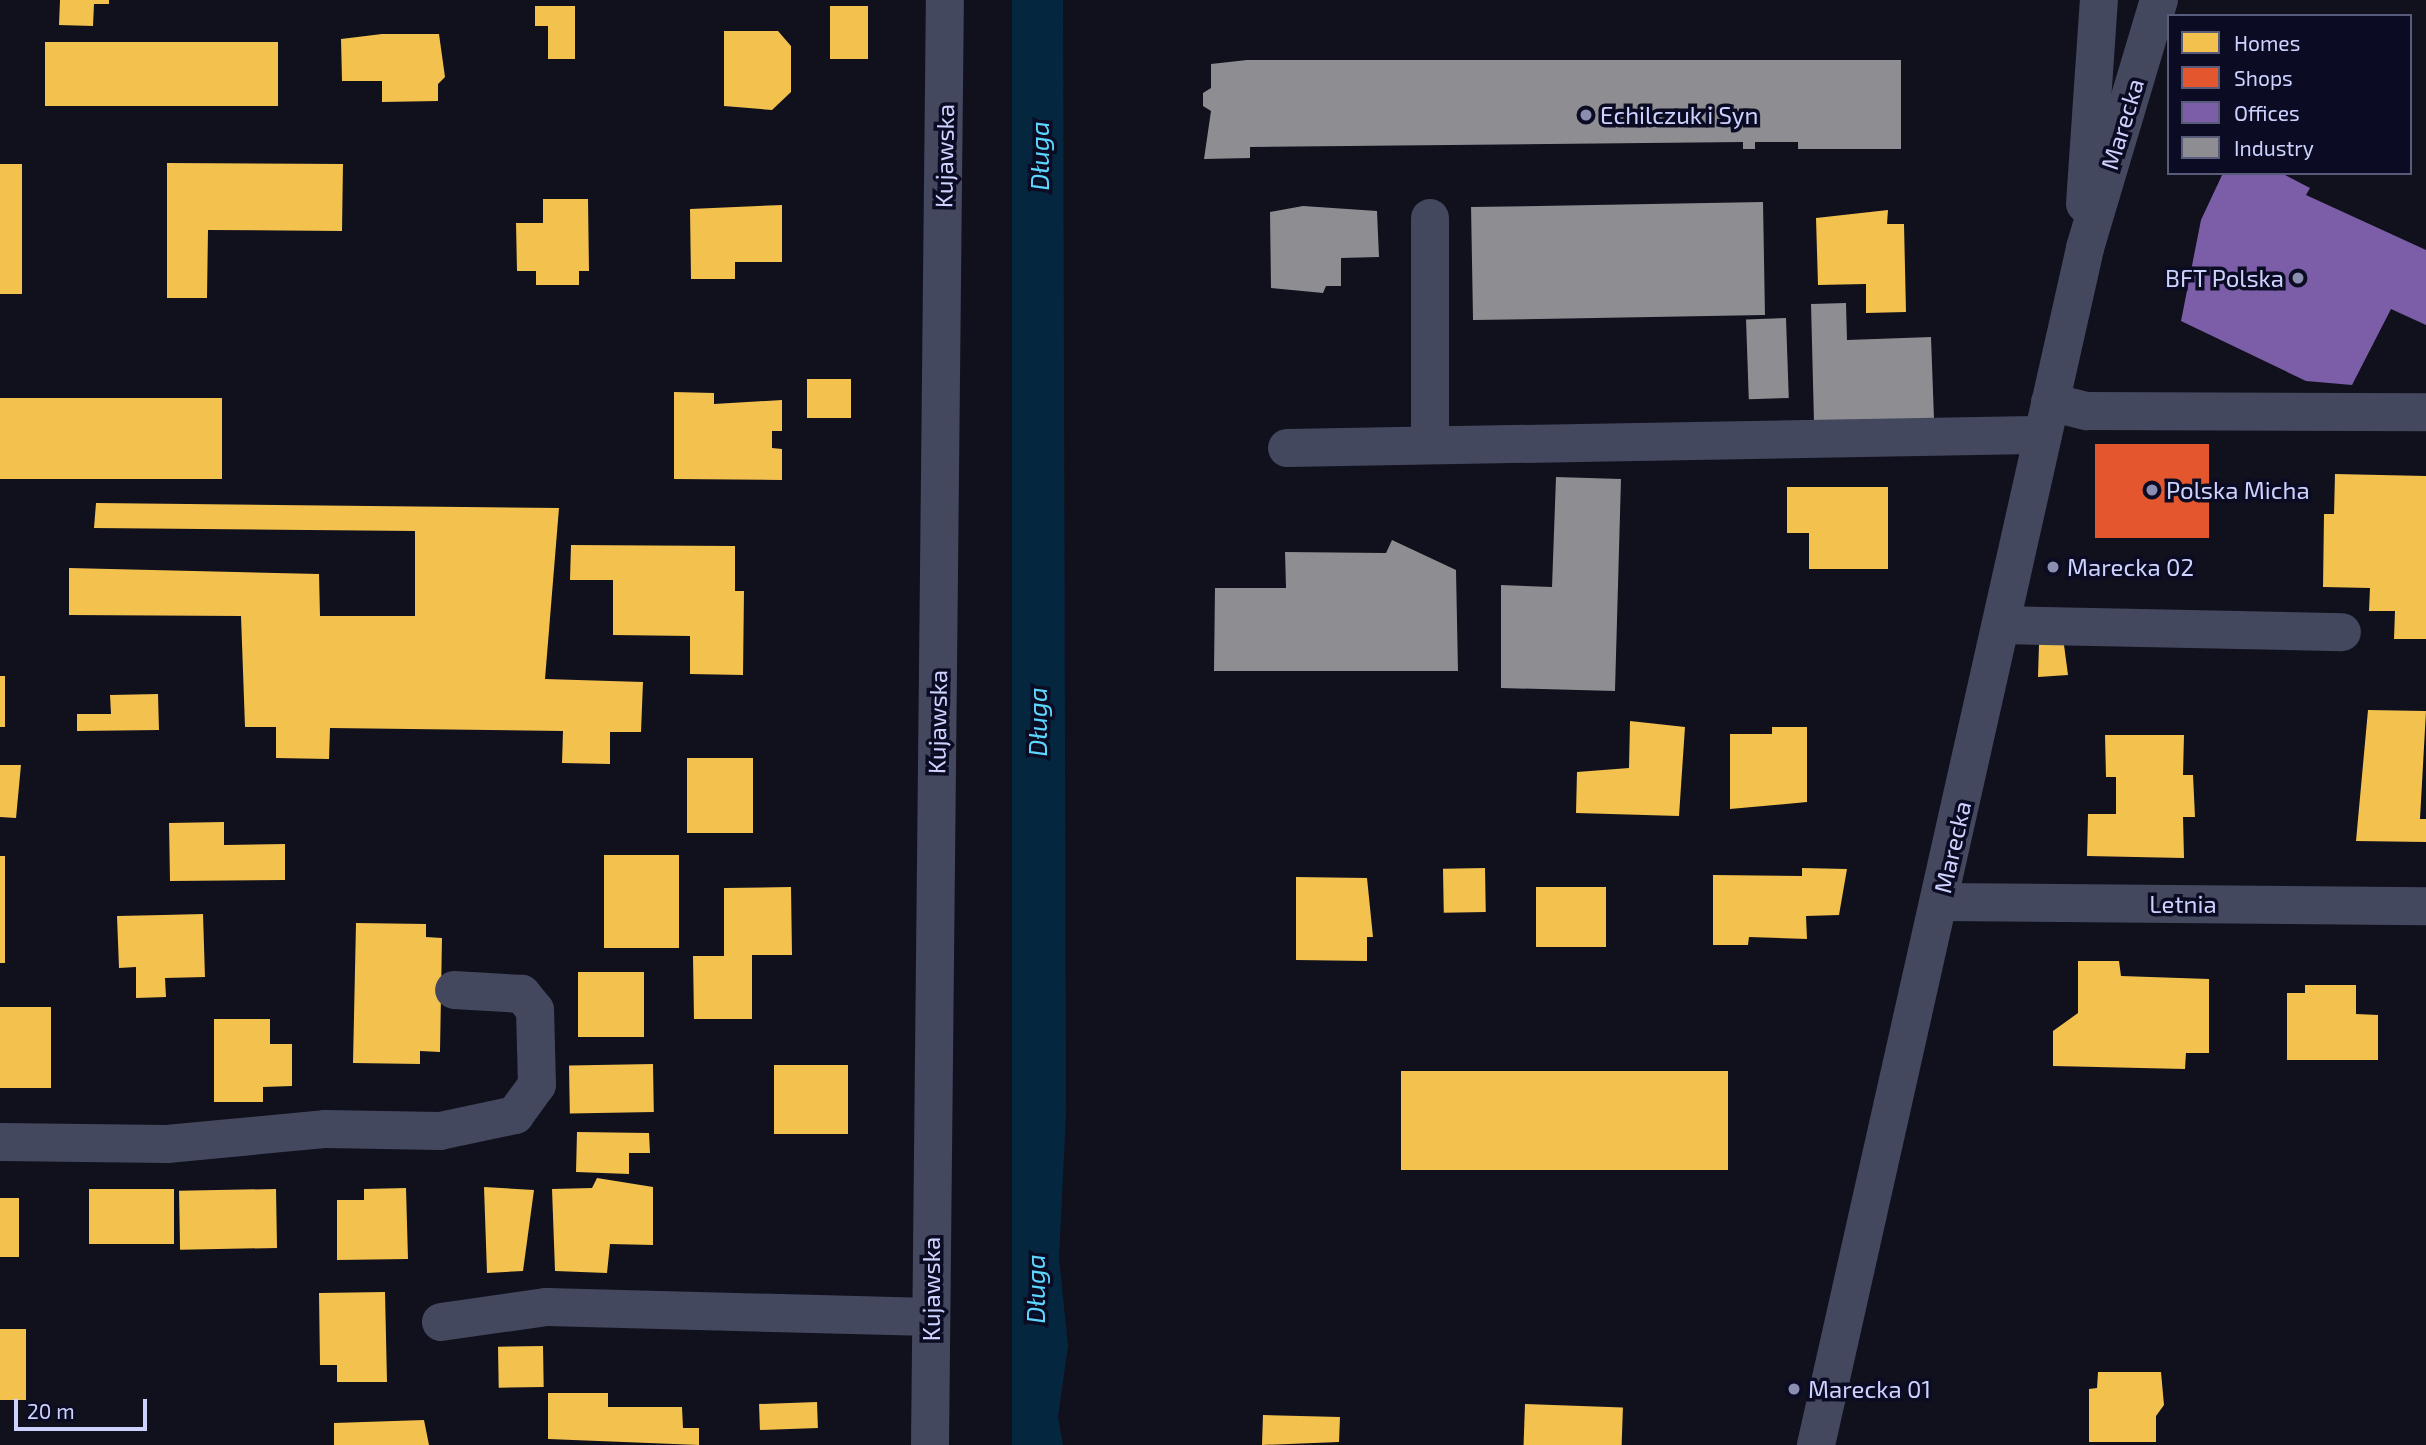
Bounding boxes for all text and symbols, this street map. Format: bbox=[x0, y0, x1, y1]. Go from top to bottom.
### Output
legend bbox=[2167, 14, 2412, 175]
text: Homes bbox=[2234, 30, 2300, 55]
text: Shops bbox=[2234, 65, 2293, 90]
street label: Marecka bbox=[2095, 75, 2149, 173]
text: Offices bbox=[2234, 100, 2300, 125]
place label: Echilczuk i Syn bbox=[1600, 101, 1759, 129]
street label: Kujawska bbox=[929, 104, 959, 208]
marker: Echilczuk i Syn bbox=[1578, 107, 1594, 123]
water label: Długa bbox=[1023, 121, 1055, 191]
text: Industry bbox=[2234, 135, 2314, 160]
place label: BFT Polska bbox=[2165, 264, 2284, 292]
marker: BFT Polska bbox=[2290, 270, 2306, 286]
place label: Polska Micha bbox=[2166, 476, 2310, 504]
marker: Polska Micha bbox=[2144, 482, 2160, 498]
place label: Marecka 02 bbox=[2067, 553, 2194, 581]
marker: Marecka 02 bbox=[2045, 559, 2061, 575]
street label: Kujawska bbox=[922, 670, 952, 774]
water label: Długa bbox=[1021, 687, 1053, 757]
street label: Marecka bbox=[1927, 798, 1977, 896]
street label: Letnia bbox=[2149, 890, 2217, 918]
street label: Kujawska bbox=[917, 1237, 945, 1341]
water label: Długa bbox=[1019, 1254, 1051, 1324]
place label: Marecka 01 bbox=[1808, 1375, 1931, 1403]
marker: Marecka 01 bbox=[1786, 1381, 1802, 1397]
scale bar bbox=[18, 1386, 150, 1430]
text: 20 m bbox=[27, 1398, 75, 1423]

